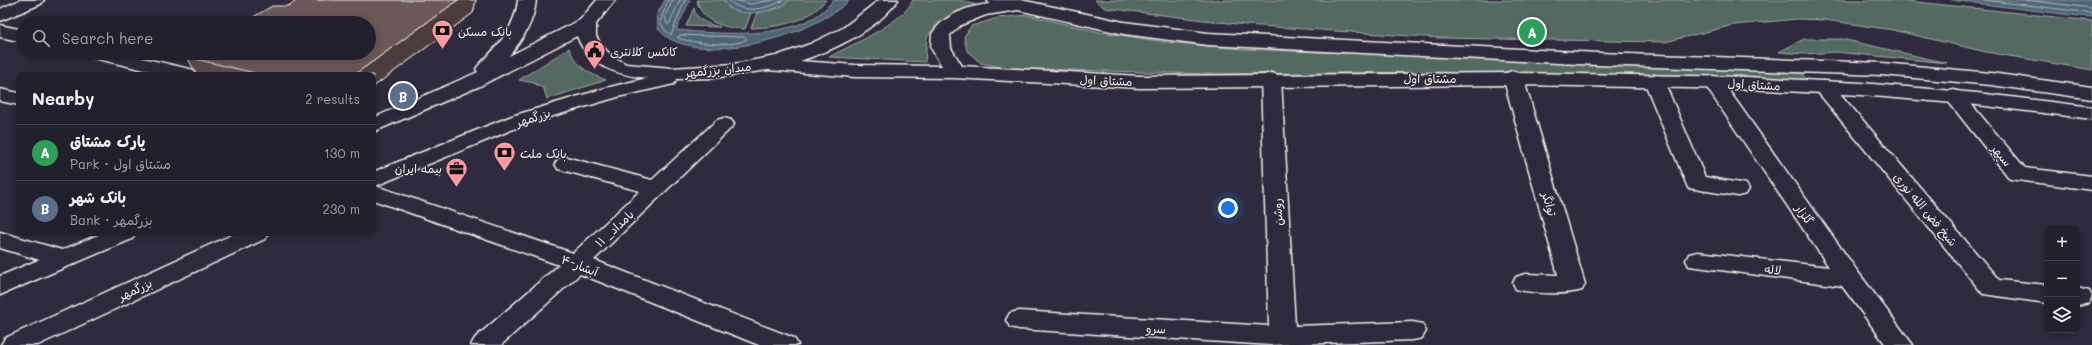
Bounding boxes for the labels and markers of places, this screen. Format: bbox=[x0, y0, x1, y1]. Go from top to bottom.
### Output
pin: A bbox=[1519, 17, 1545, 47]
bank icon: بانک مسکن bbox=[429, 18, 455, 51]
place label: بانک مسکن bbox=[458, 23, 512, 40]
public building icon: کانکس کلانتری bbox=[582, 38, 608, 71]
place label: کانکس کلانتری bbox=[610, 43, 678, 59]
pin: B bbox=[390, 81, 416, 111]
bank icon: بانک ملت bbox=[491, 140, 517, 173]
place label: بانک ملت bbox=[520, 145, 567, 162]
office icon: بیمه ایران bbox=[444, 155, 470, 188]
place label: بیمه ایران bbox=[395, 160, 442, 177]

